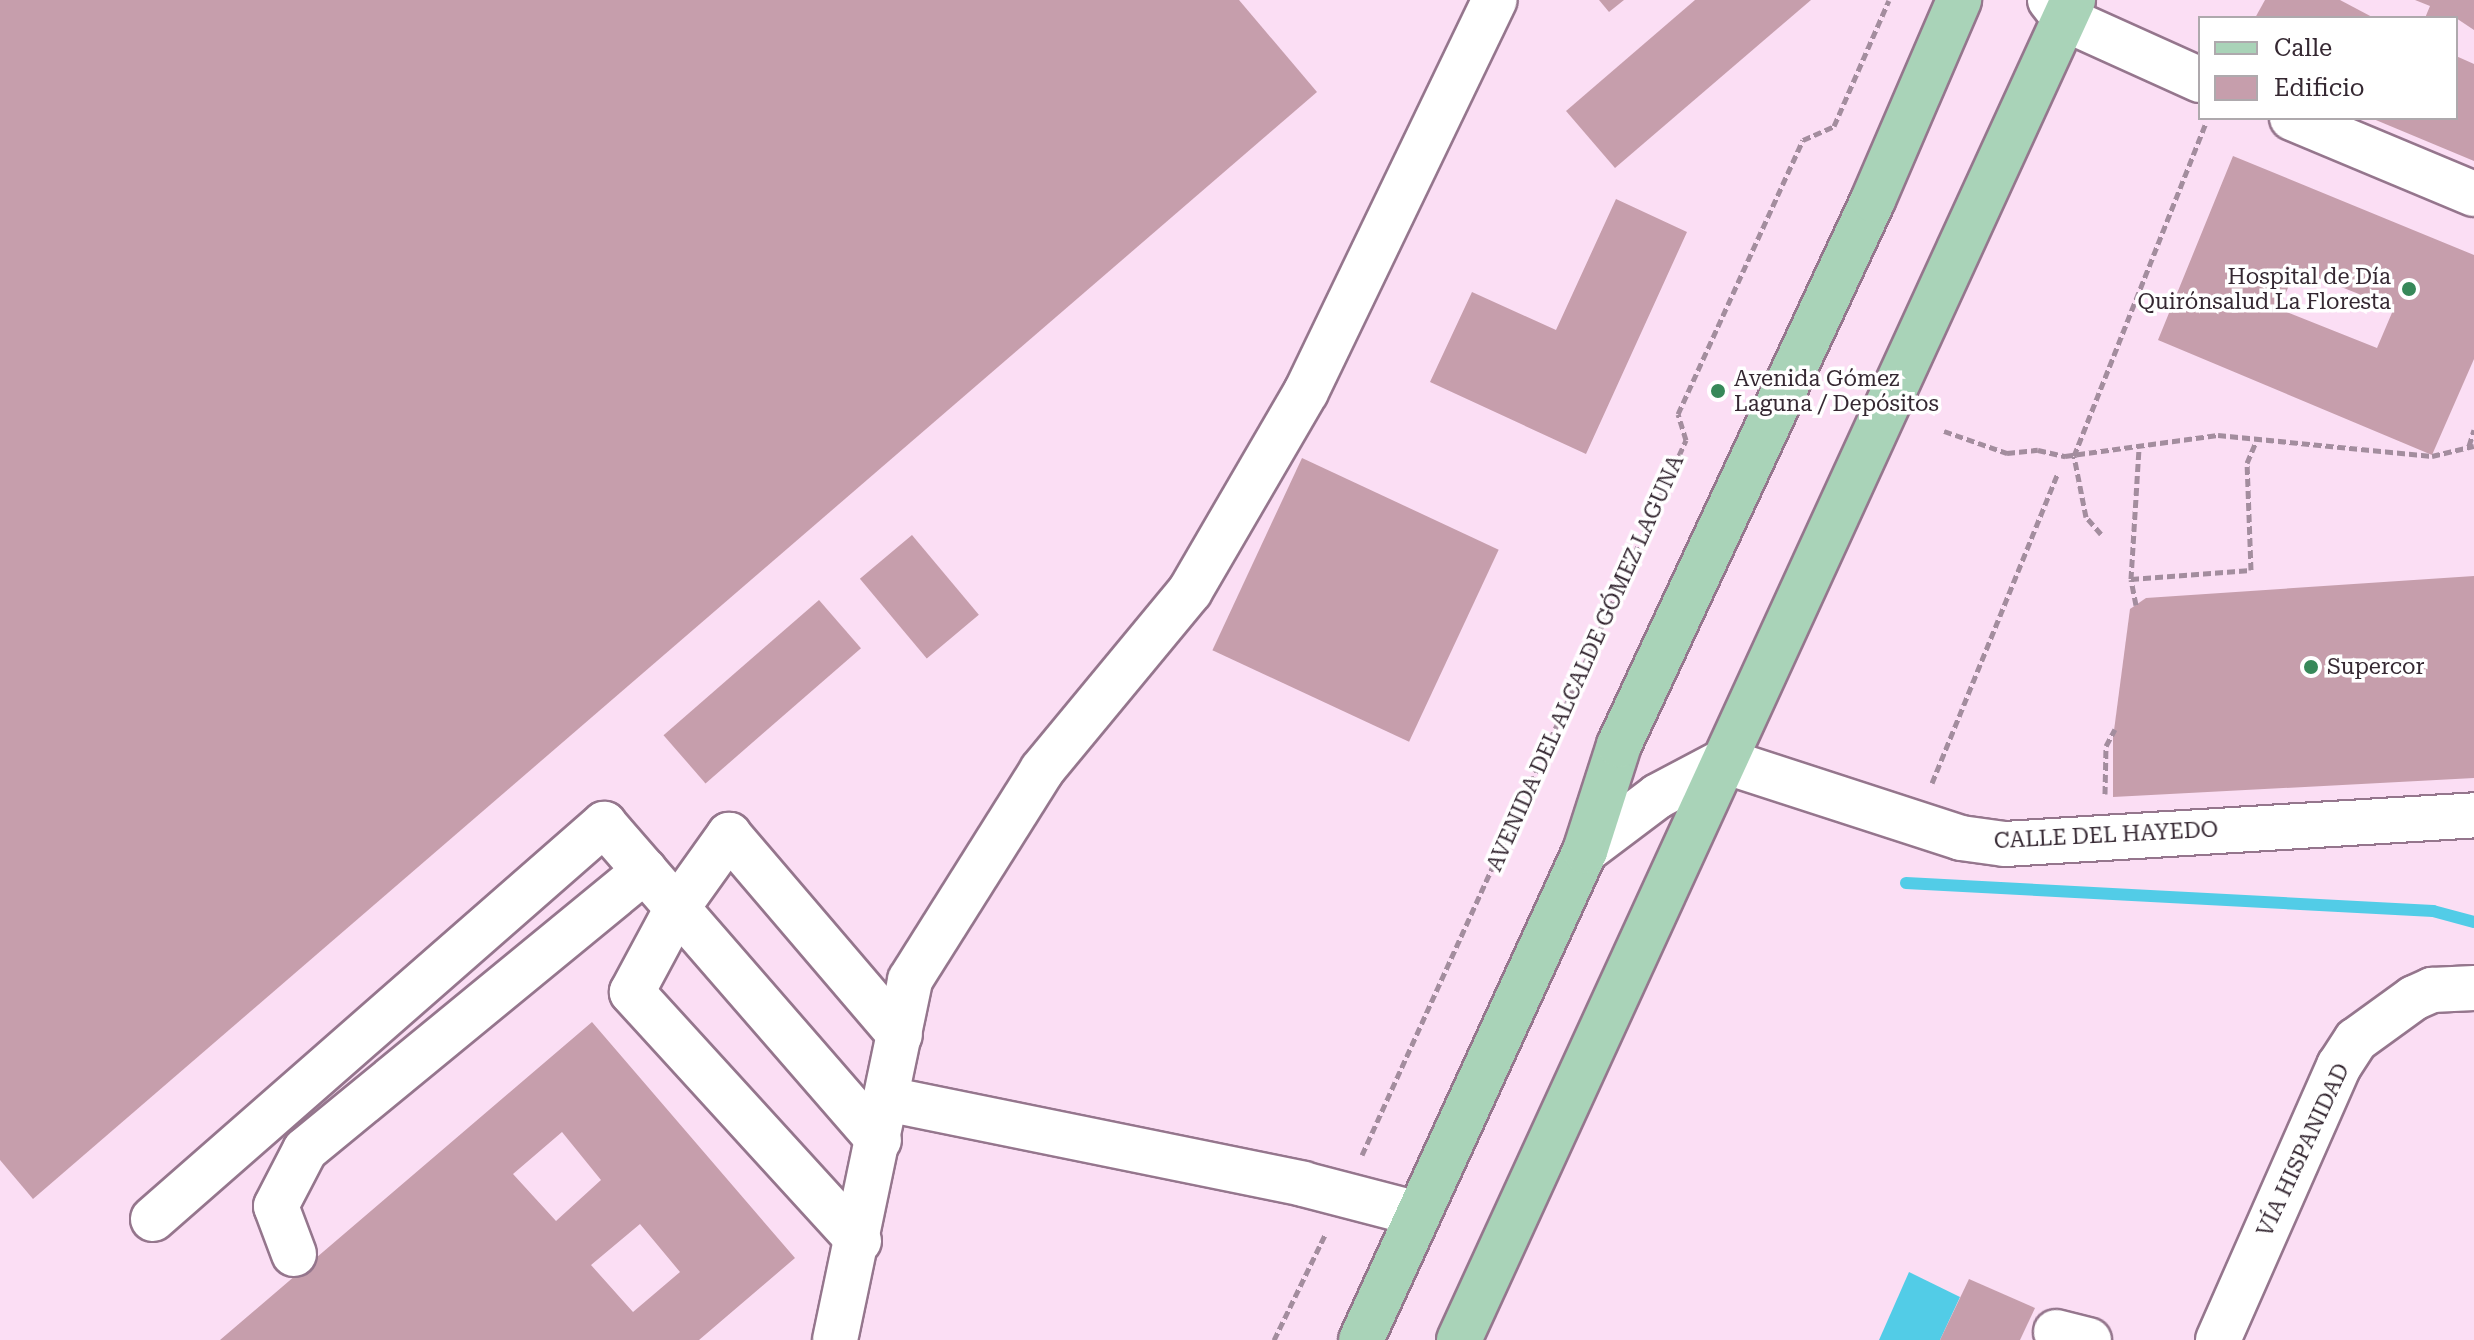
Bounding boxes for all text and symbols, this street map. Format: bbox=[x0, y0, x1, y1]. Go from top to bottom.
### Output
legend bbox=[2198, 16, 2458, 120]
text: Calle bbox=[2274, 34, 2332, 62]
text: Edificio bbox=[2274, 74, 2365, 102]
place label: Hospital de Día Quirónsalud La Floresta bbox=[2138, 263, 2391, 314]
marker: Hospital de Día Quirónsalud La Floresta bbox=[2398, 278, 2420, 300]
place label: Avenida Gómez Laguna / Depósitos bbox=[1734, 365, 1939, 416]
marker: Avenida Gómez Laguna / Depósitos bbox=[1709, 382, 1727, 400]
street label: AVENIDA DEL ALCALDE GÓMEZ LAGUNA bbox=[1481, 451, 1689, 875]
place label: Supercor bbox=[2327, 654, 2425, 680]
marker: Supercor bbox=[2302, 658, 2320, 676]
street label: CALLE DEL HAYEDO bbox=[1993, 816, 2219, 854]
street label: VÍA HISPANIDAD bbox=[2251, 1059, 2355, 1241]

